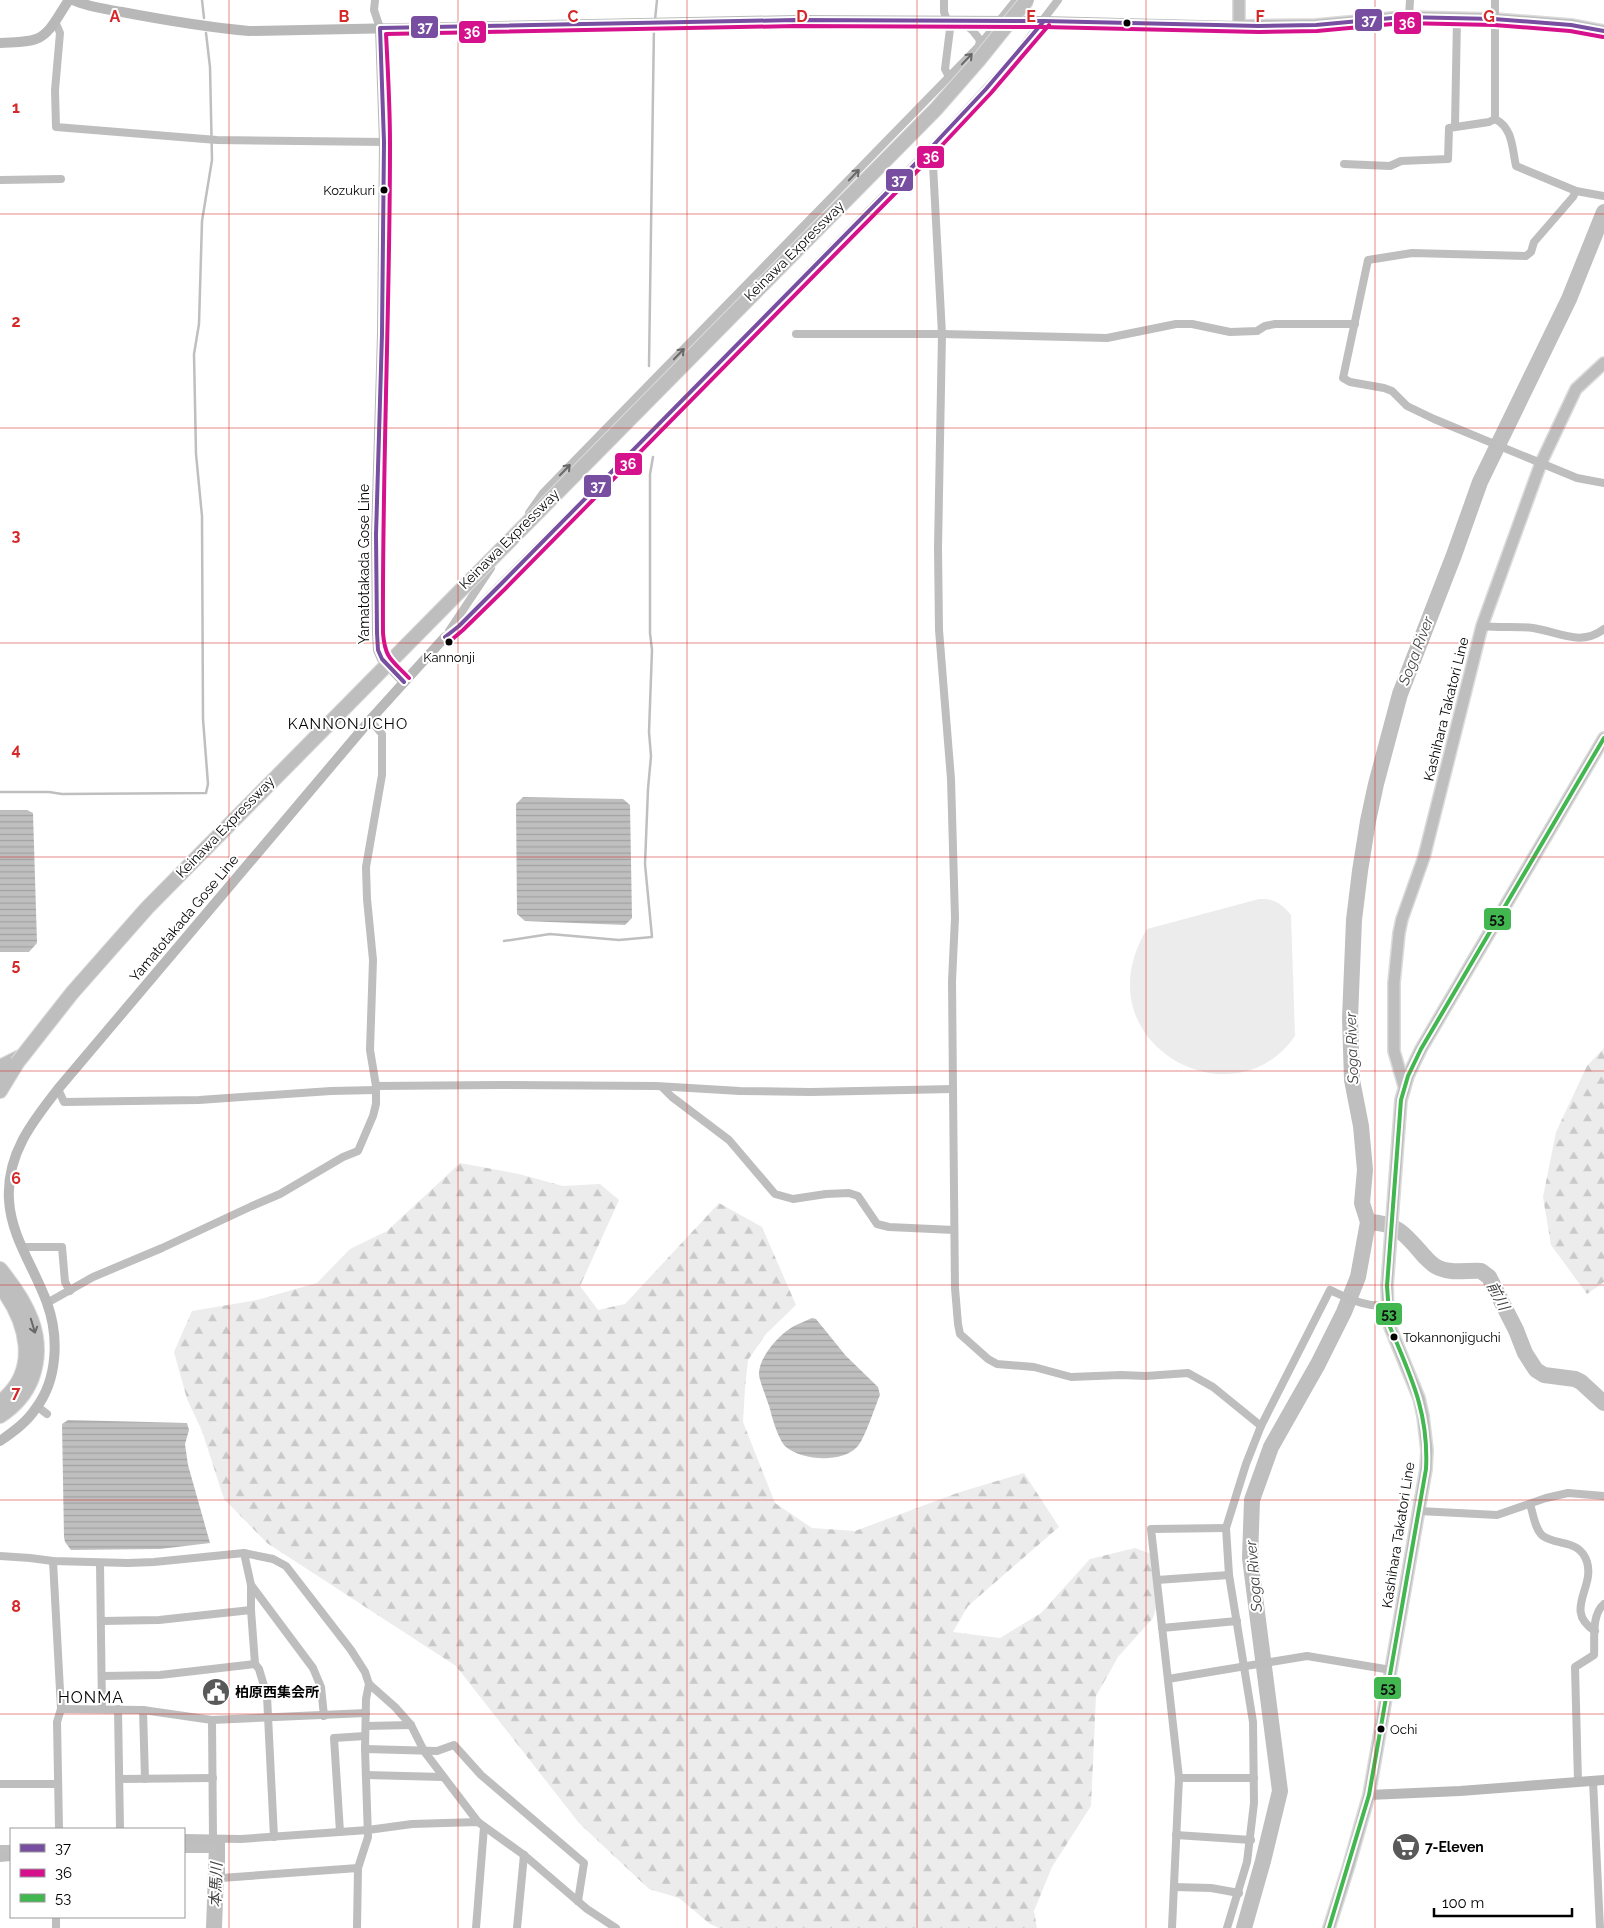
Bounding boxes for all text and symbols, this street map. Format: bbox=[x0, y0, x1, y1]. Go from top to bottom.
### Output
text: A bbox=[110, 7, 121, 26]
text: B bbox=[339, 7, 350, 26]
text: C bbox=[568, 7, 579, 26]
text: D bbox=[796, 7, 808, 26]
text: E bbox=[1026, 7, 1036, 26]
text: F bbox=[1255, 7, 1265, 26]
text: G bbox=[1483, 7, 1495, 26]
line badge: 37 bbox=[1354, 8, 1383, 32]
line badge: 36 bbox=[1393, 11, 1422, 35]
text: 37 bbox=[1361, 12, 1377, 28]
line badge: 37 bbox=[410, 15, 439, 39]
text: 36 bbox=[1399, 15, 1415, 31]
unlabelled marker bbox=[1122, 18, 1132, 28]
text: 37 bbox=[417, 19, 433, 35]
line badge: 36 bbox=[458, 20, 487, 44]
text: 36 bbox=[464, 24, 480, 40]
one-way arrow bbox=[961, 52, 973, 65]
text: 1 bbox=[12, 98, 20, 117]
line badge: 36 bbox=[916, 145, 945, 169]
text: 36 bbox=[923, 149, 939, 165]
line badge: 37 bbox=[885, 168, 914, 192]
one-way arrow bbox=[847, 169, 860, 181]
text: 37 bbox=[891, 172, 907, 188]
place label: Kozukuri bbox=[323, 183, 375, 198]
marker: Kozukuri bbox=[379, 185, 389, 195]
street label: Keinawa Expressway bbox=[741, 197, 848, 304]
text: 2 bbox=[11, 312, 21, 331]
one-way arrow bbox=[673, 348, 685, 360]
line badge: 36 bbox=[614, 452, 643, 476]
text: 36 bbox=[620, 456, 636, 472]
one-way arrow bbox=[559, 464, 572, 476]
line badge: 37 bbox=[583, 474, 612, 498]
text: 37 bbox=[590, 478, 606, 494]
street label: Yamatotakada Gose Line bbox=[356, 484, 372, 644]
street label: Keinawa Expressway bbox=[456, 485, 563, 592]
text: 3 bbox=[12, 526, 21, 545]
water label: Soga River bbox=[1394, 613, 1438, 689]
street label: Kashihara Takatori Line bbox=[1420, 635, 1472, 783]
marker: Kannonji bbox=[444, 637, 454, 647]
place label: Kannonji bbox=[423, 650, 475, 665]
district label: KANNONJICHO bbox=[288, 715, 408, 733]
text: 4 bbox=[11, 740, 21, 759]
street label: Keinawa Expressway bbox=[173, 773, 278, 881]
street label: Yamatotakada Gose Line bbox=[126, 851, 242, 985]
line badge: 53 bbox=[1483, 907, 1512, 931]
text: 53 bbox=[1489, 911, 1505, 927]
text: 5 bbox=[12, 955, 21, 974]
water label: Soga River bbox=[1342, 1011, 1362, 1085]
text: 6 bbox=[11, 1169, 21, 1188]
water label: 前川 bbox=[1483, 1279, 1514, 1315]
line badge: 53 bbox=[1375, 1302, 1403, 1326]
text: 53 bbox=[1381, 1306, 1397, 1322]
one-way arrow bbox=[29, 1317, 39, 1333]
place label: Tokannonjiguchi bbox=[1403, 1330, 1501, 1345]
marker: Tokannonjiguchi bbox=[1389, 1332, 1399, 1342]
text: 7 bbox=[12, 1383, 21, 1402]
street label: Kashihara Takatori Line bbox=[1379, 1461, 1417, 1609]
water label: Soga River bbox=[1242, 1539, 1266, 1614]
text: 8 bbox=[11, 1597, 21, 1616]
line badge: 53 bbox=[1373, 1676, 1402, 1700]
public building icon: 柏原西集会所 bbox=[201, 1677, 231, 1707]
text: 53 bbox=[1380, 1680, 1396, 1696]
place label: 柏原西集会所 bbox=[235, 1684, 319, 1700]
district label: HONMA bbox=[58, 1688, 124, 1707]
place label: Ochi bbox=[1390, 1722, 1417, 1737]
marker: Ochi bbox=[1376, 1724, 1386, 1734]
legend bbox=[10, 1828, 185, 1918]
supermarket icon: 7-Eleven bbox=[1391, 1832, 1421, 1862]
text: 37 bbox=[55, 1839, 71, 1857]
place label: 7-Eleven bbox=[1425, 1839, 1484, 1855]
water label: 本馬川 bbox=[206, 1860, 226, 1908]
text: 36 bbox=[55, 1864, 72, 1882]
scale bar bbox=[1434, 1886, 1572, 1918]
text: 53 bbox=[55, 1889, 71, 1907]
text: 100 m bbox=[1442, 1894, 1484, 1912]

